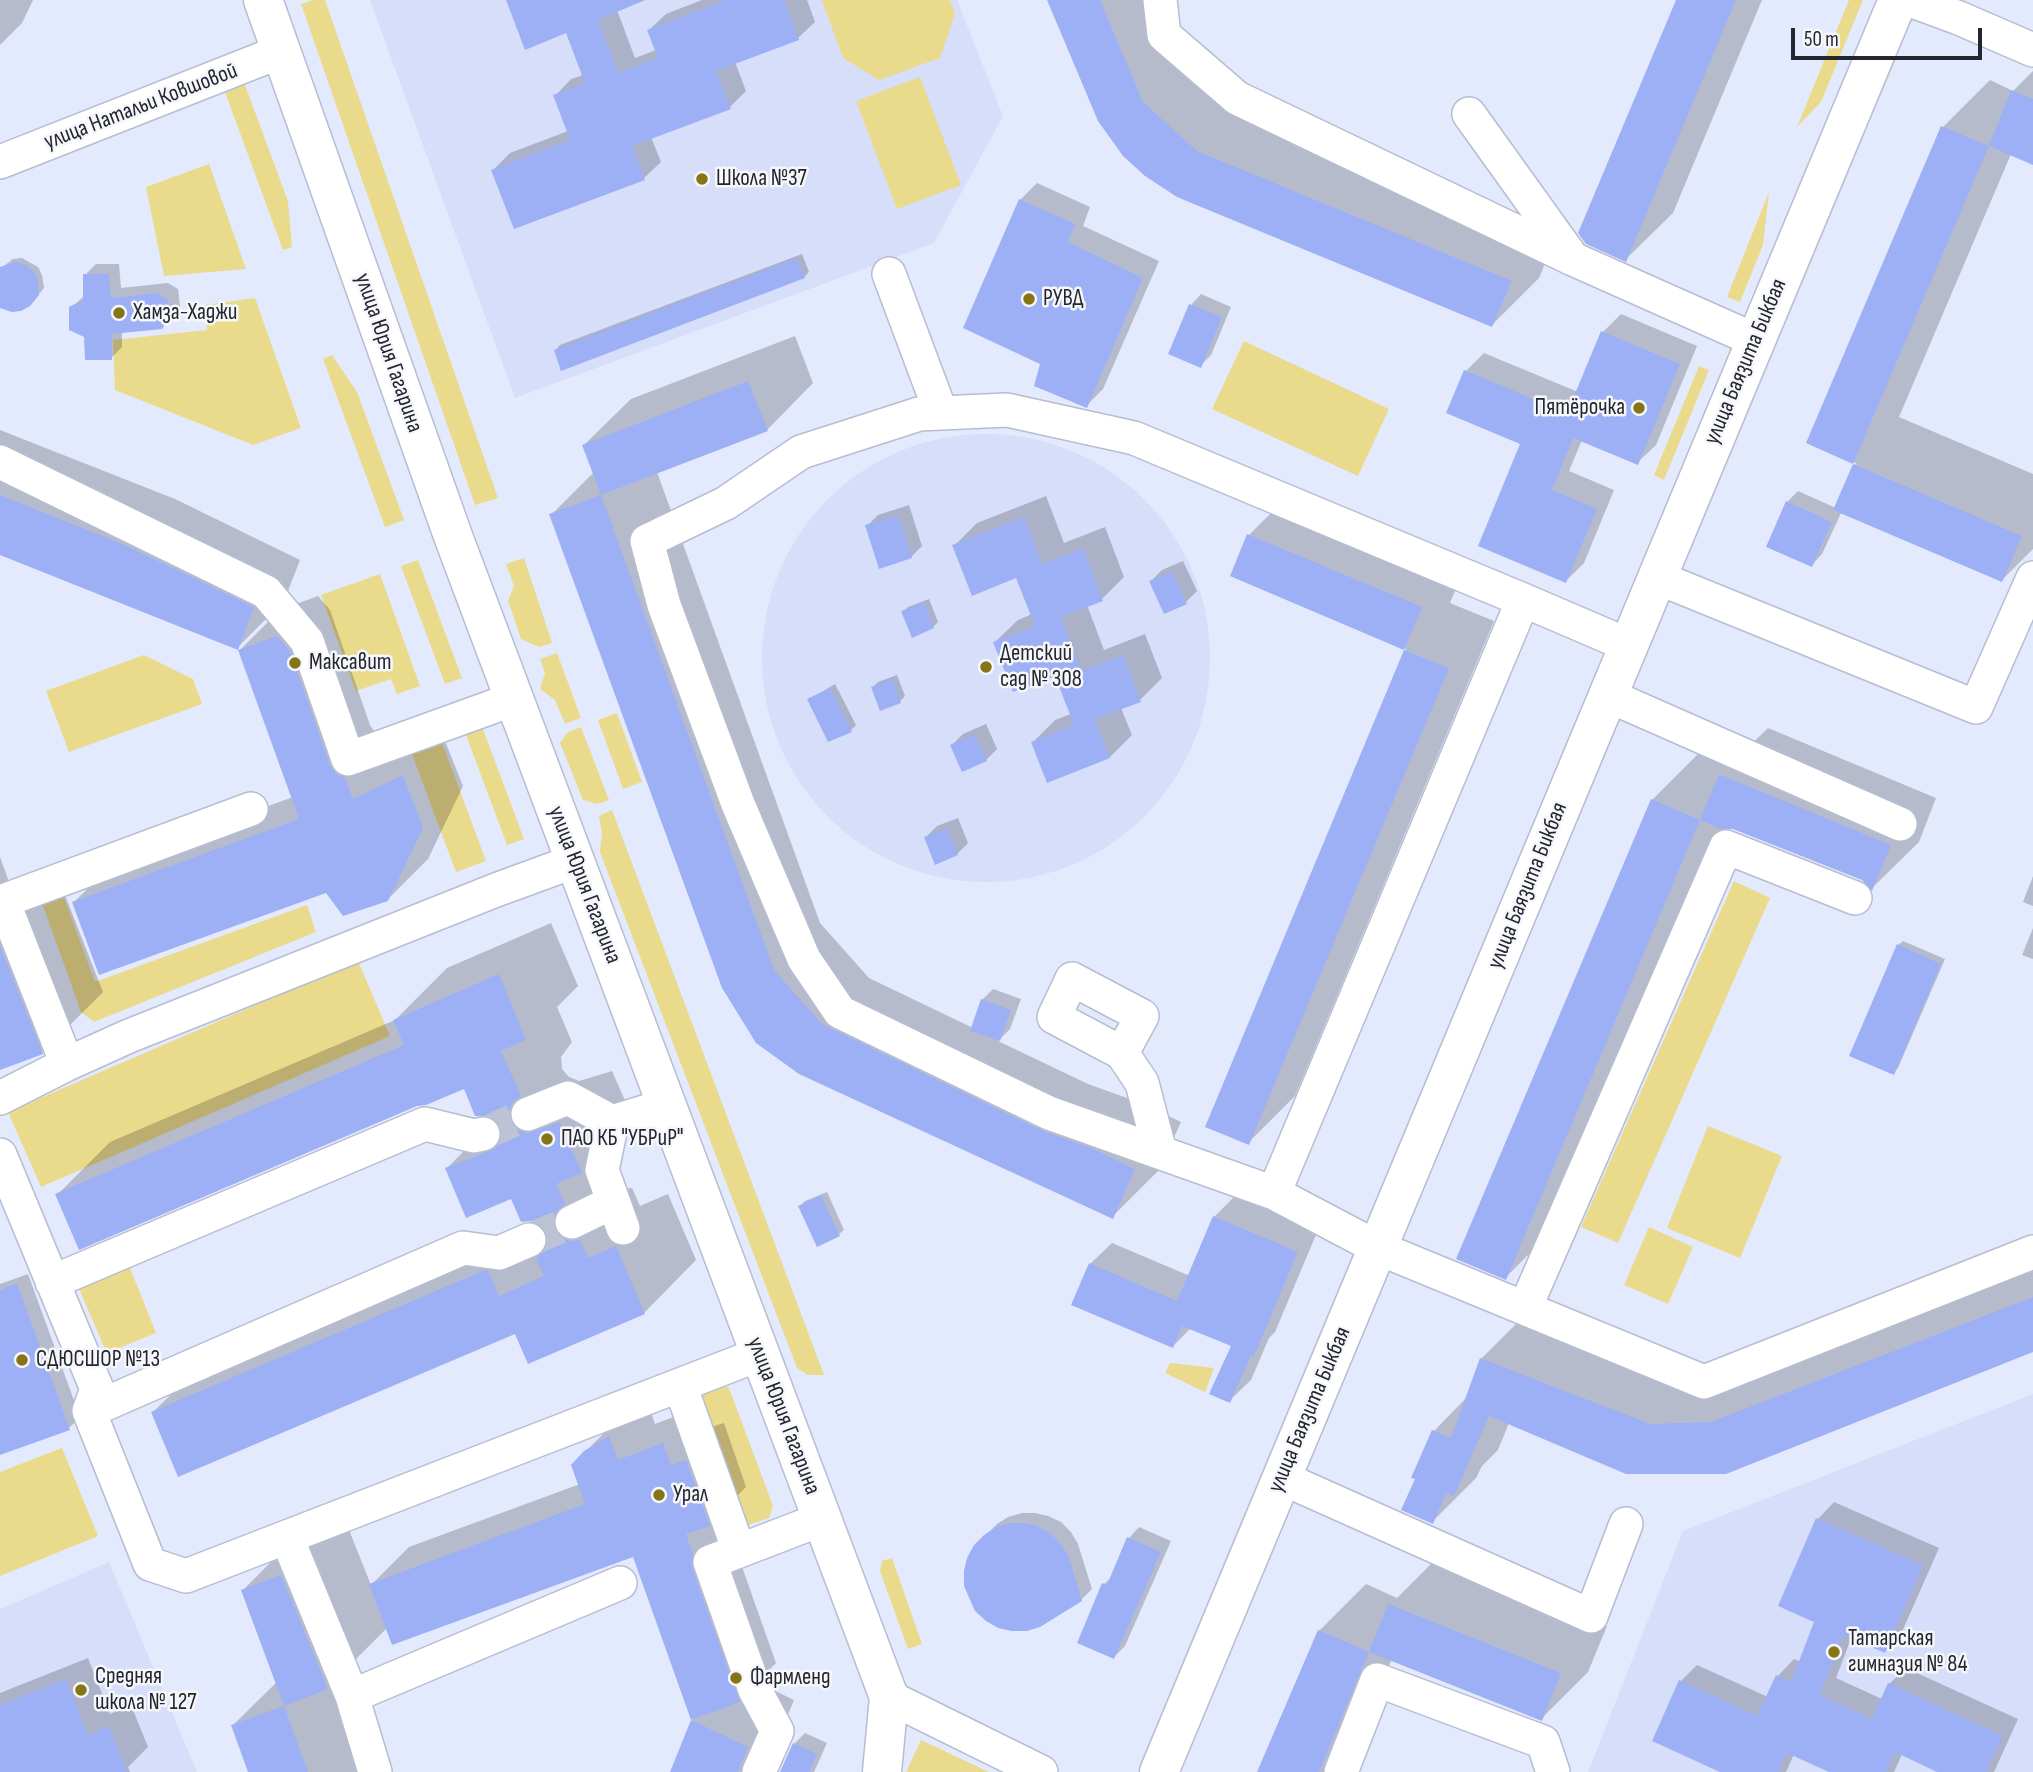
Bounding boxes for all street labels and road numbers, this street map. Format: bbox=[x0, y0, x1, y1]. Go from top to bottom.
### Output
street label: улица Натальи Ковшовой bbox=[40, 57, 242, 157]
street label: улица Юрия Гагарина bbox=[348, 270, 428, 436]
street label: улица Баязита Бикбая bbox=[1699, 275, 1793, 449]
street label: улица Баязита Бикбая bbox=[1482, 799, 1574, 973]
street label: улица Юрия Гагарина bbox=[541, 802, 627, 968]
street label: улица Баязита Бикбая bbox=[1263, 1323, 1357, 1497]
street label: улица Юрия Гагарина bbox=[740, 1333, 826, 1499]

